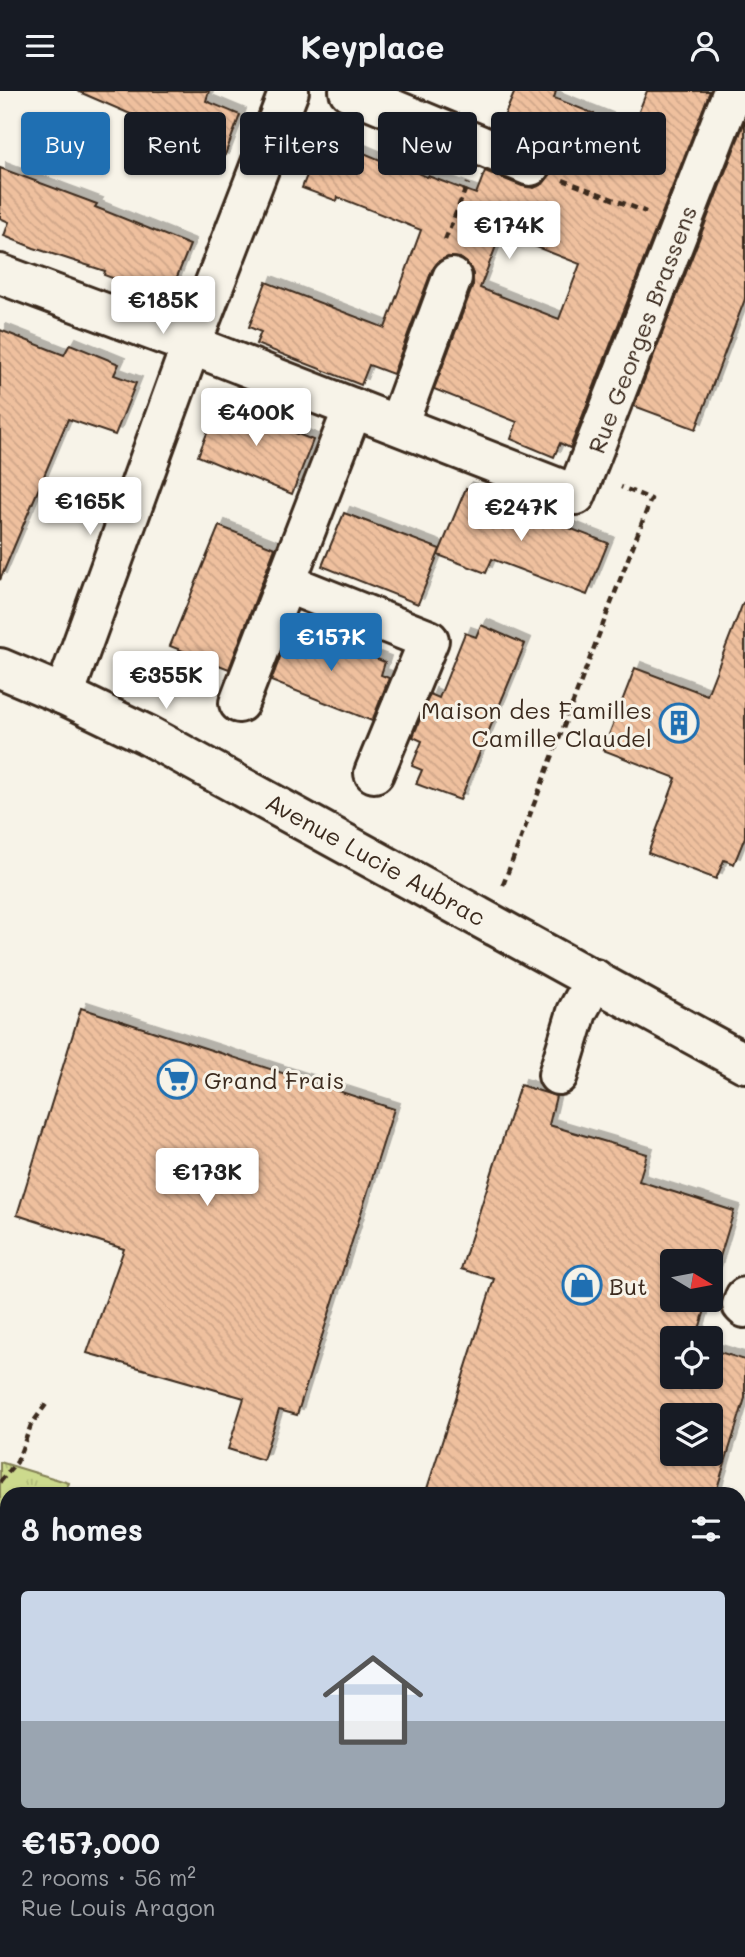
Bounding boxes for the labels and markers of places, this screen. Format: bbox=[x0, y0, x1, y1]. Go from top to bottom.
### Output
pin: €174K bbox=[460, 201, 558, 261]
pin: €185K bbox=[114, 277, 212, 336]
pin: €400K bbox=[207, 389, 305, 448]
pin: €165K bbox=[41, 477, 139, 537]
pin: €247K bbox=[472, 483, 570, 543]
pin: €157K bbox=[282, 613, 380, 673]
pin: €355K bbox=[117, 651, 215, 711]
place label: Maison des Familles Camille Claudel bbox=[421, 694, 652, 753]
building icon: Maison des Familles Camille Claudel bbox=[658, 702, 700, 744]
supermarket icon: Grand Frais bbox=[156, 1058, 198, 1100]
place label: Grand Frais bbox=[204, 1064, 344, 1095]
pin: €173K bbox=[158, 1149, 256, 1208]
shop icon: But bbox=[561, 1264, 603, 1306]
place label: But bbox=[609, 1270, 648, 1301]

